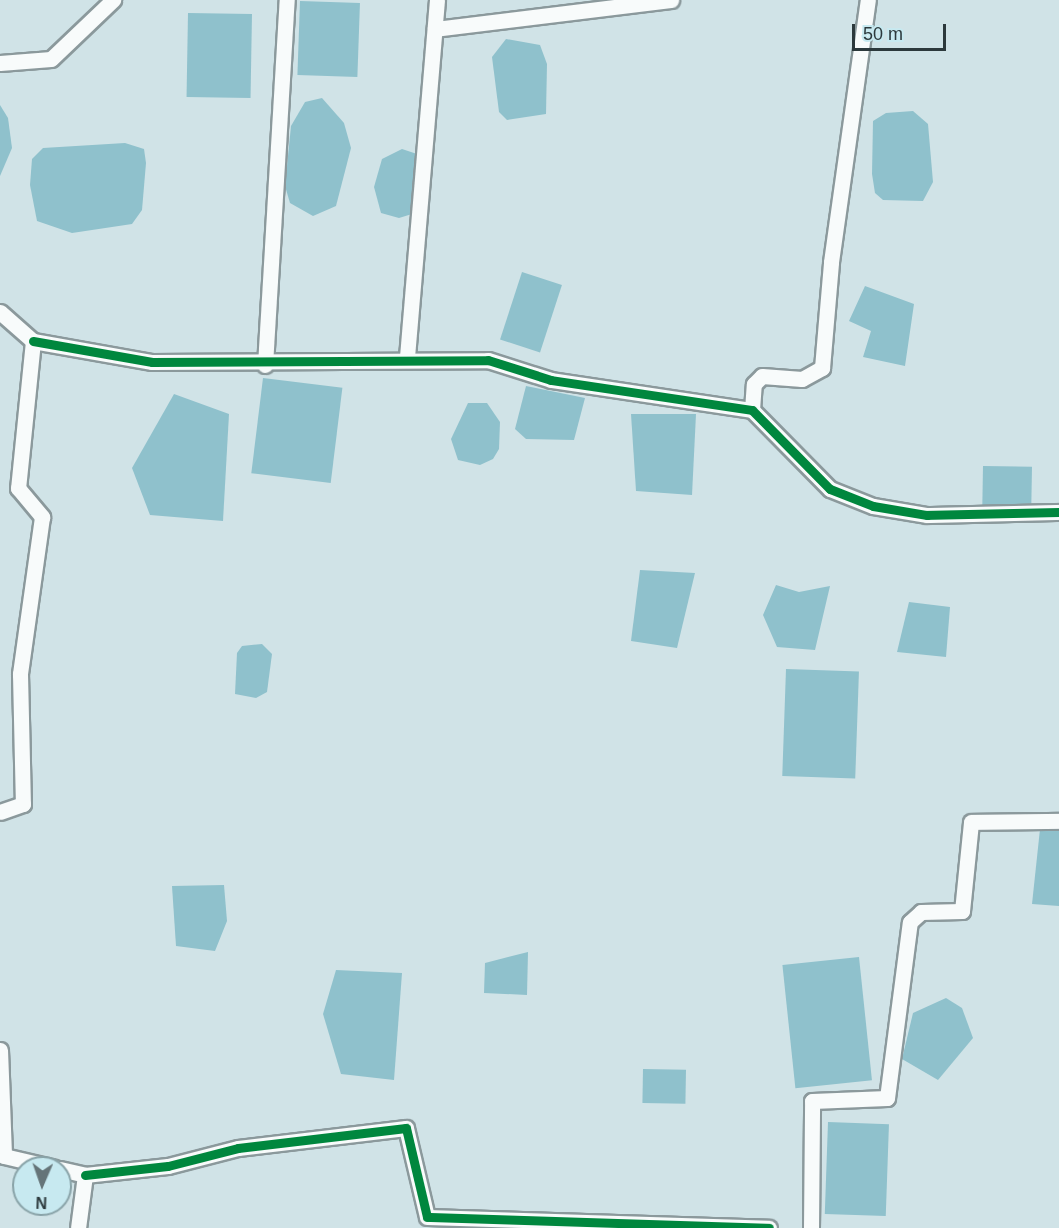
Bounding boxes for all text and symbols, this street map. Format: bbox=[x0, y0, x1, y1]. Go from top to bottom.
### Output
scale bar bbox=[855, 12, 950, 50]
text: 50 m bbox=[863, 24, 903, 44]
north arrow bbox=[12, 1156, 72, 1216]
text: N bbox=[35, 1194, 47, 1211]

